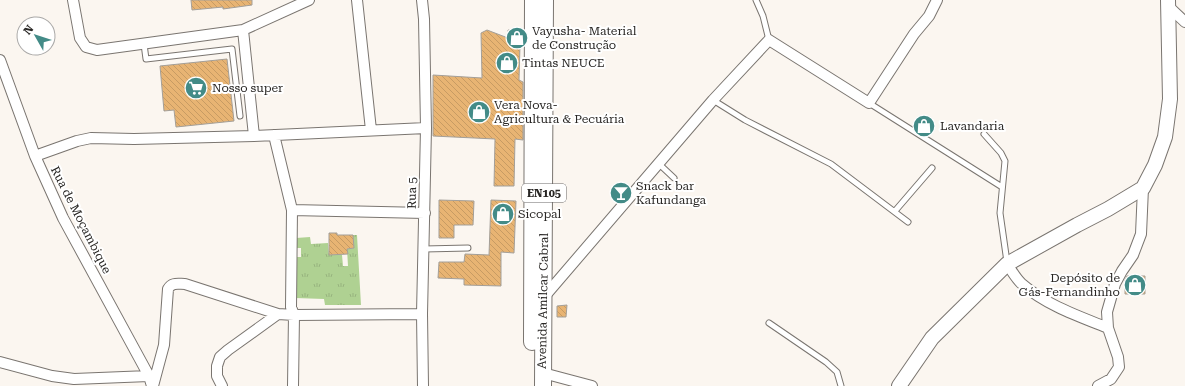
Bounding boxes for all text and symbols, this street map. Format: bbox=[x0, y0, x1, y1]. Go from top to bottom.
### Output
north arrow bbox=[16, 16, 56, 56]
text: N bbox=[21, 22, 37, 37]
place label: Vayusha- Material de Construção bbox=[532, 24, 637, 52]
shop icon: Vayusha- Material de Construção bbox=[504, 25, 530, 51]
shop icon: Tintas NEUCE bbox=[494, 50, 520, 76]
place label: Tintas NEUCE bbox=[522, 56, 604, 70]
supermarket icon: Nosso super bbox=[183, 75, 209, 101]
place label: Nosso super bbox=[212, 81, 283, 95]
place label: Vera Nova- Agricultura & Pecuária bbox=[494, 98, 625, 126]
shop icon: Vera Nova- Agricultura & Pecuária bbox=[466, 99, 492, 125]
shop icon: Lavandaria bbox=[911, 113, 937, 139]
place label: Lavandaria bbox=[940, 119, 1005, 133]
street label: Rua de Moçambique bbox=[48, 164, 114, 276]
street label: Rua 5 bbox=[405, 177, 419, 209]
place label: Snack bar Kafundanga bbox=[636, 179, 707, 207]
bar icon: Snack bar Kafundanga bbox=[608, 180, 634, 206]
road number: EN105 bbox=[522, 184, 566, 202]
shop icon: Sicopal bbox=[490, 201, 516, 227]
place label: Sicopal bbox=[518, 207, 562, 221]
street label: Avenida Amílcar Cabral bbox=[535, 233, 551, 369]
place label: Depósito de Gás-Fernandinho bbox=[1019, 271, 1120, 299]
shop icon: Depósito de Gás-Fernandinho bbox=[1122, 272, 1148, 298]

